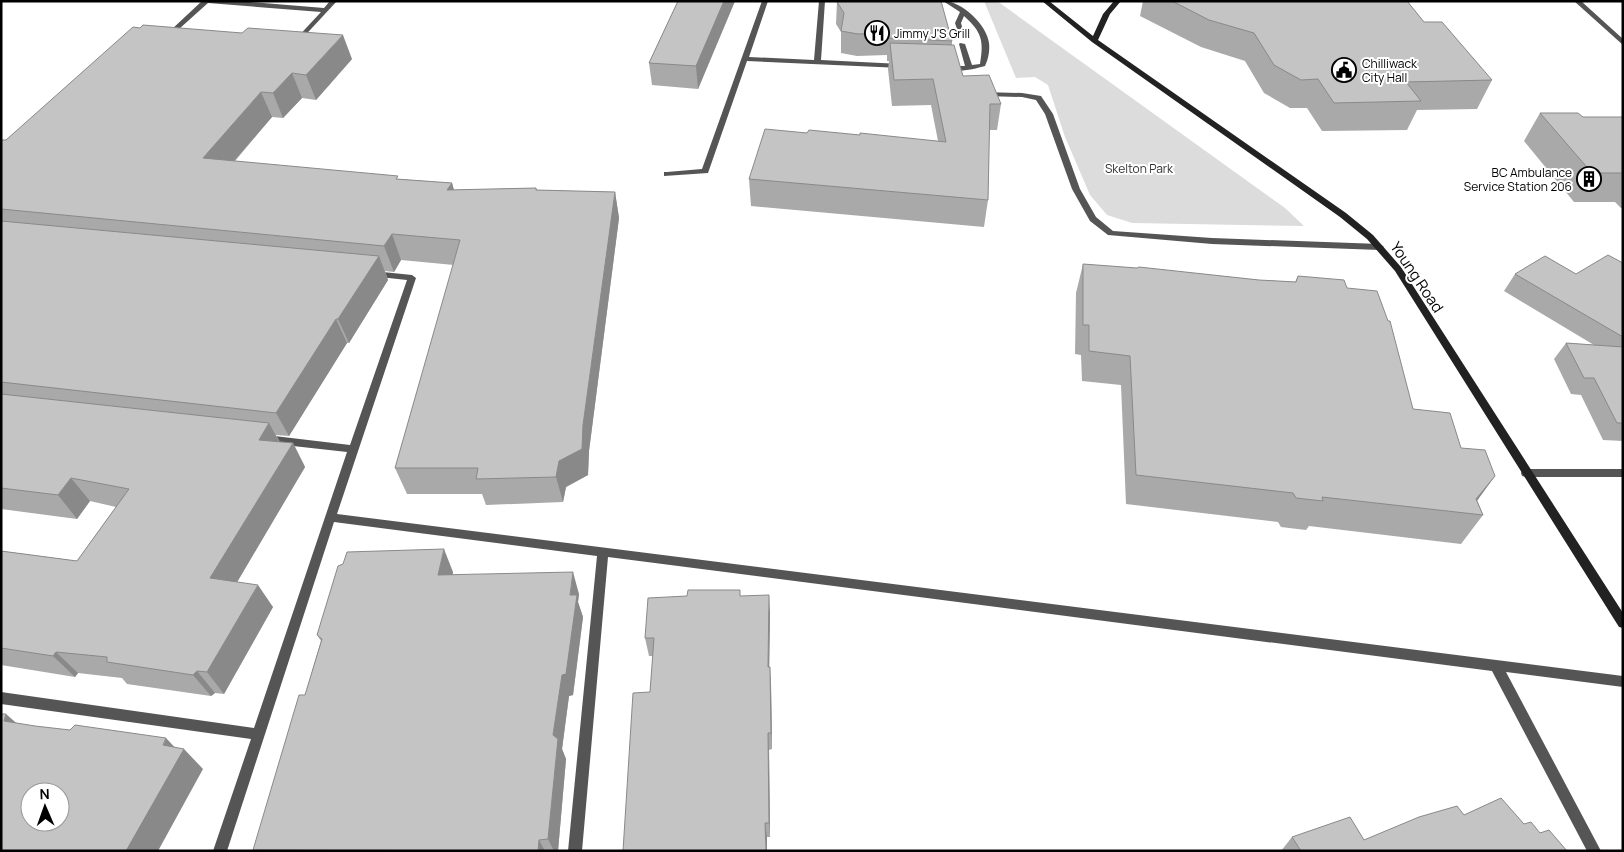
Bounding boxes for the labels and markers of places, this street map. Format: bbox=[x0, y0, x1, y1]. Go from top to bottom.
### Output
restaurant icon: Jimmy J'S Grill bbox=[864, 20, 890, 46]
place label: Jimmy J'S Grill bbox=[894, 25, 970, 42]
place label: Chilliwack City Hall bbox=[1362, 55, 1418, 86]
public building icon: Chilliwack City Hall bbox=[1331, 57, 1357, 83]
place label: BC Ambulance Service Station 206 bbox=[1464, 164, 1572, 195]
building icon: BC Ambulance Service Station 206 bbox=[1576, 166, 1602, 192]

